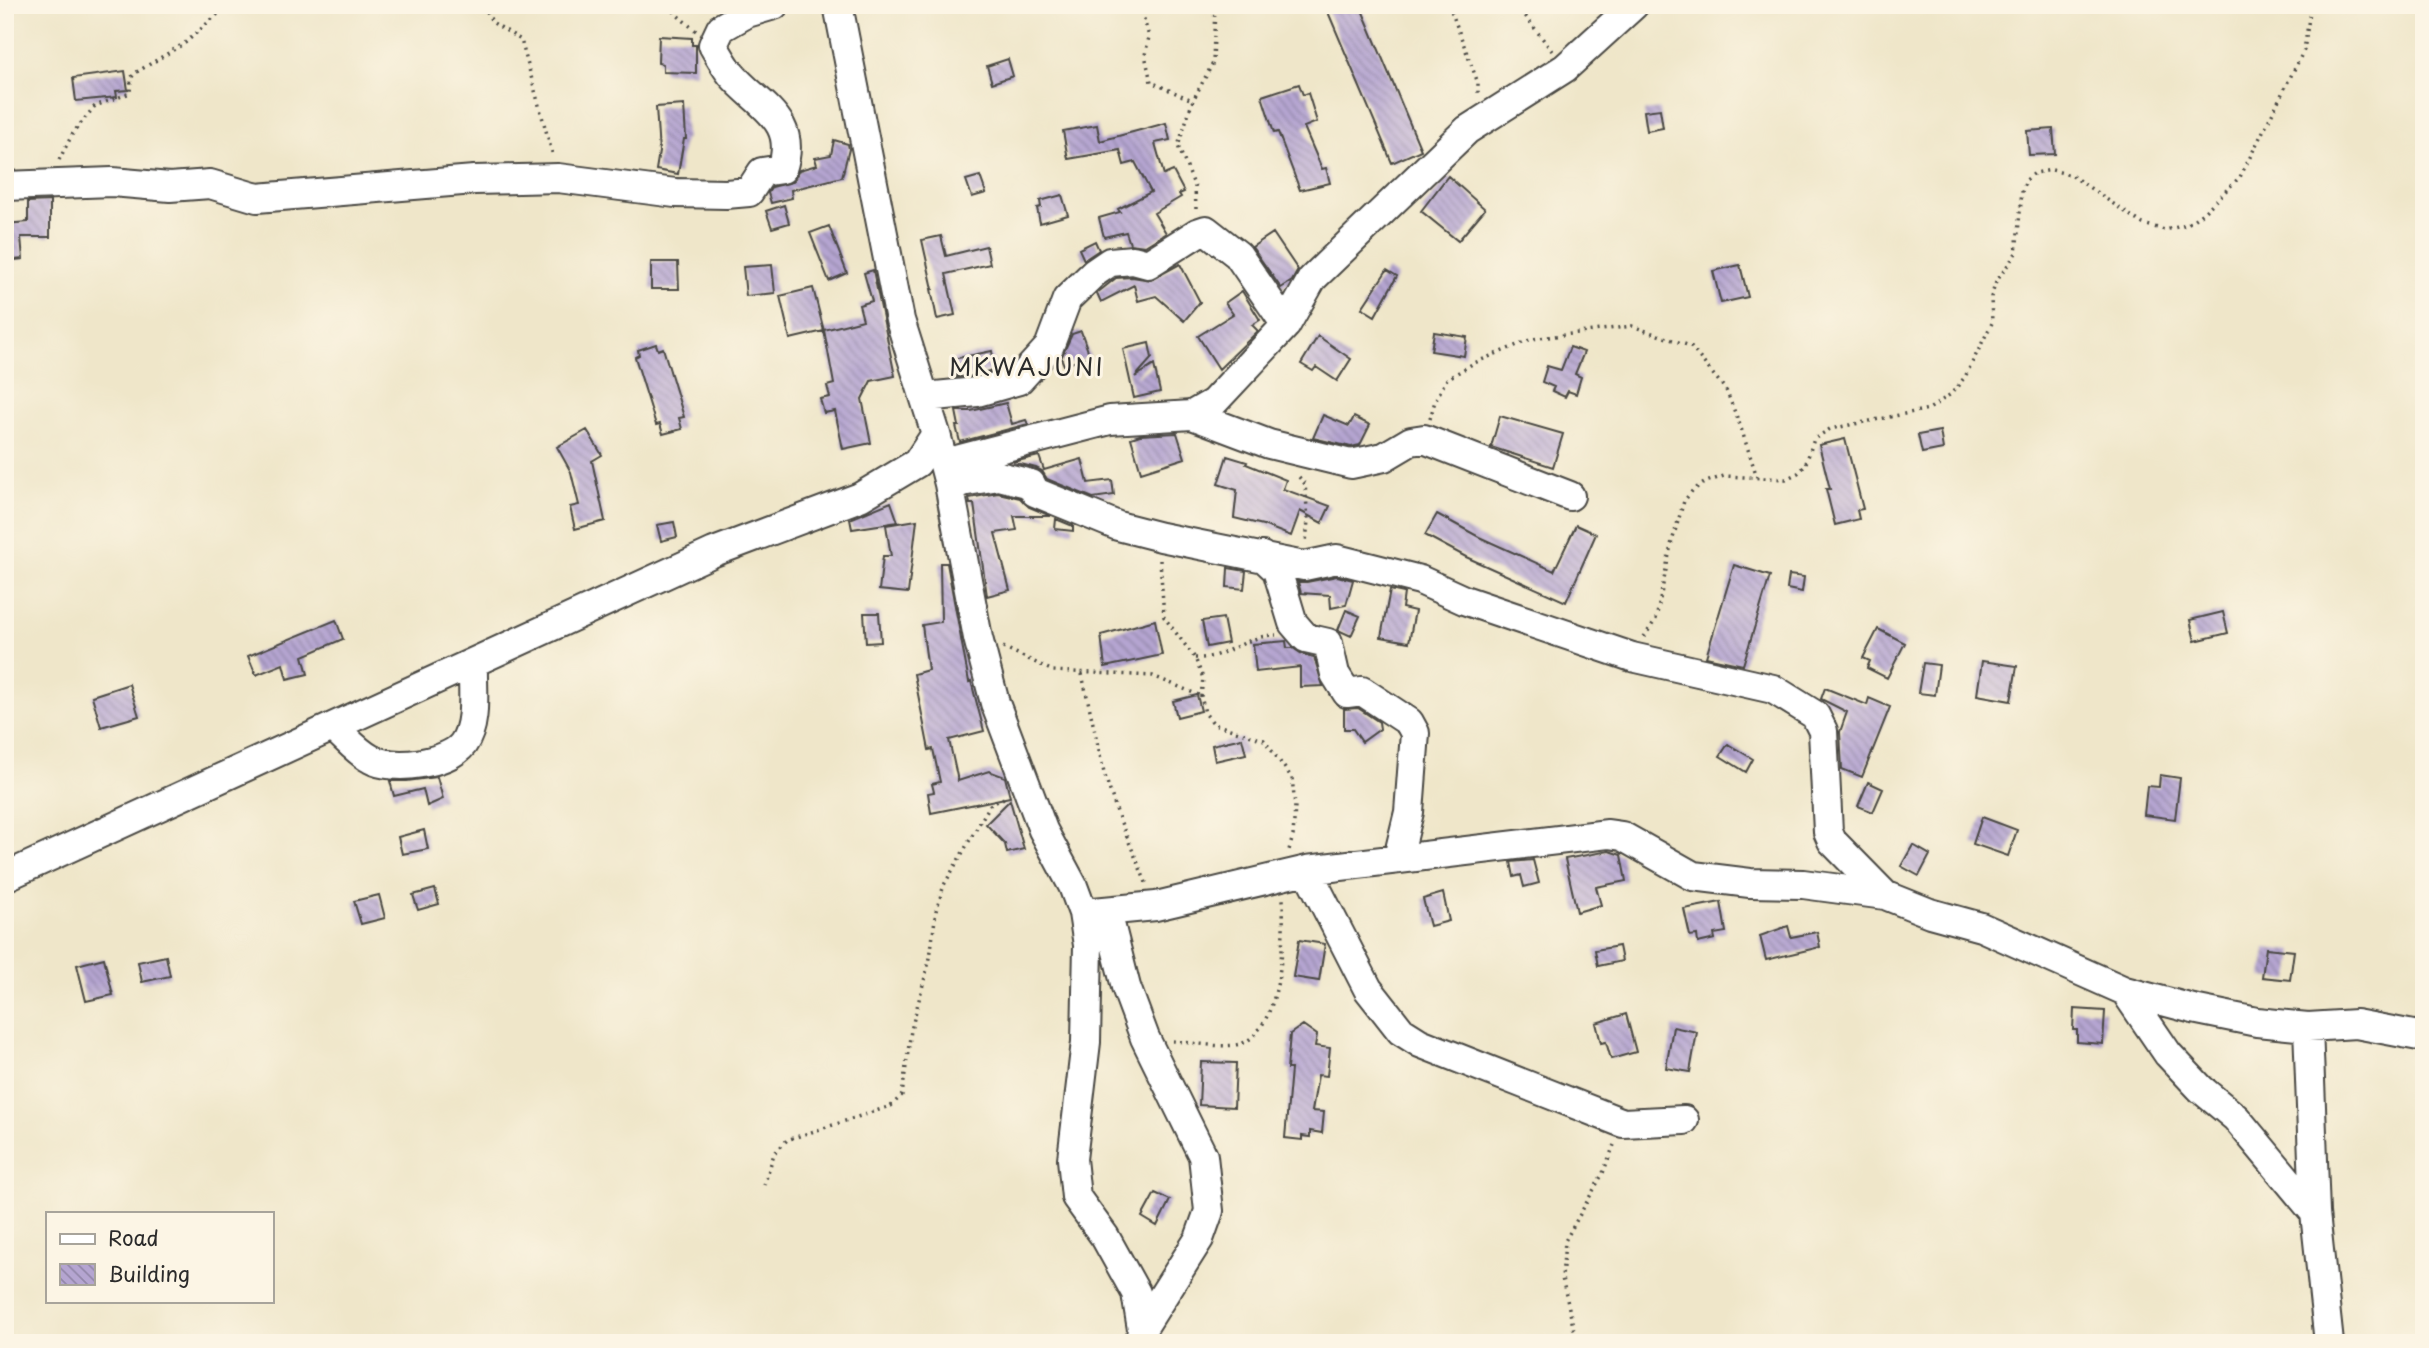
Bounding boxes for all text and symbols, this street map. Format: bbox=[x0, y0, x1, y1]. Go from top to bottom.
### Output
district label: MKWAJUNI bbox=[949, 348, 1105, 384]
legend bbox=[46, 1212, 273, 1302]
text: Road bbox=[108, 1221, 159, 1253]
text: Building bbox=[108, 1257, 190, 1289]

